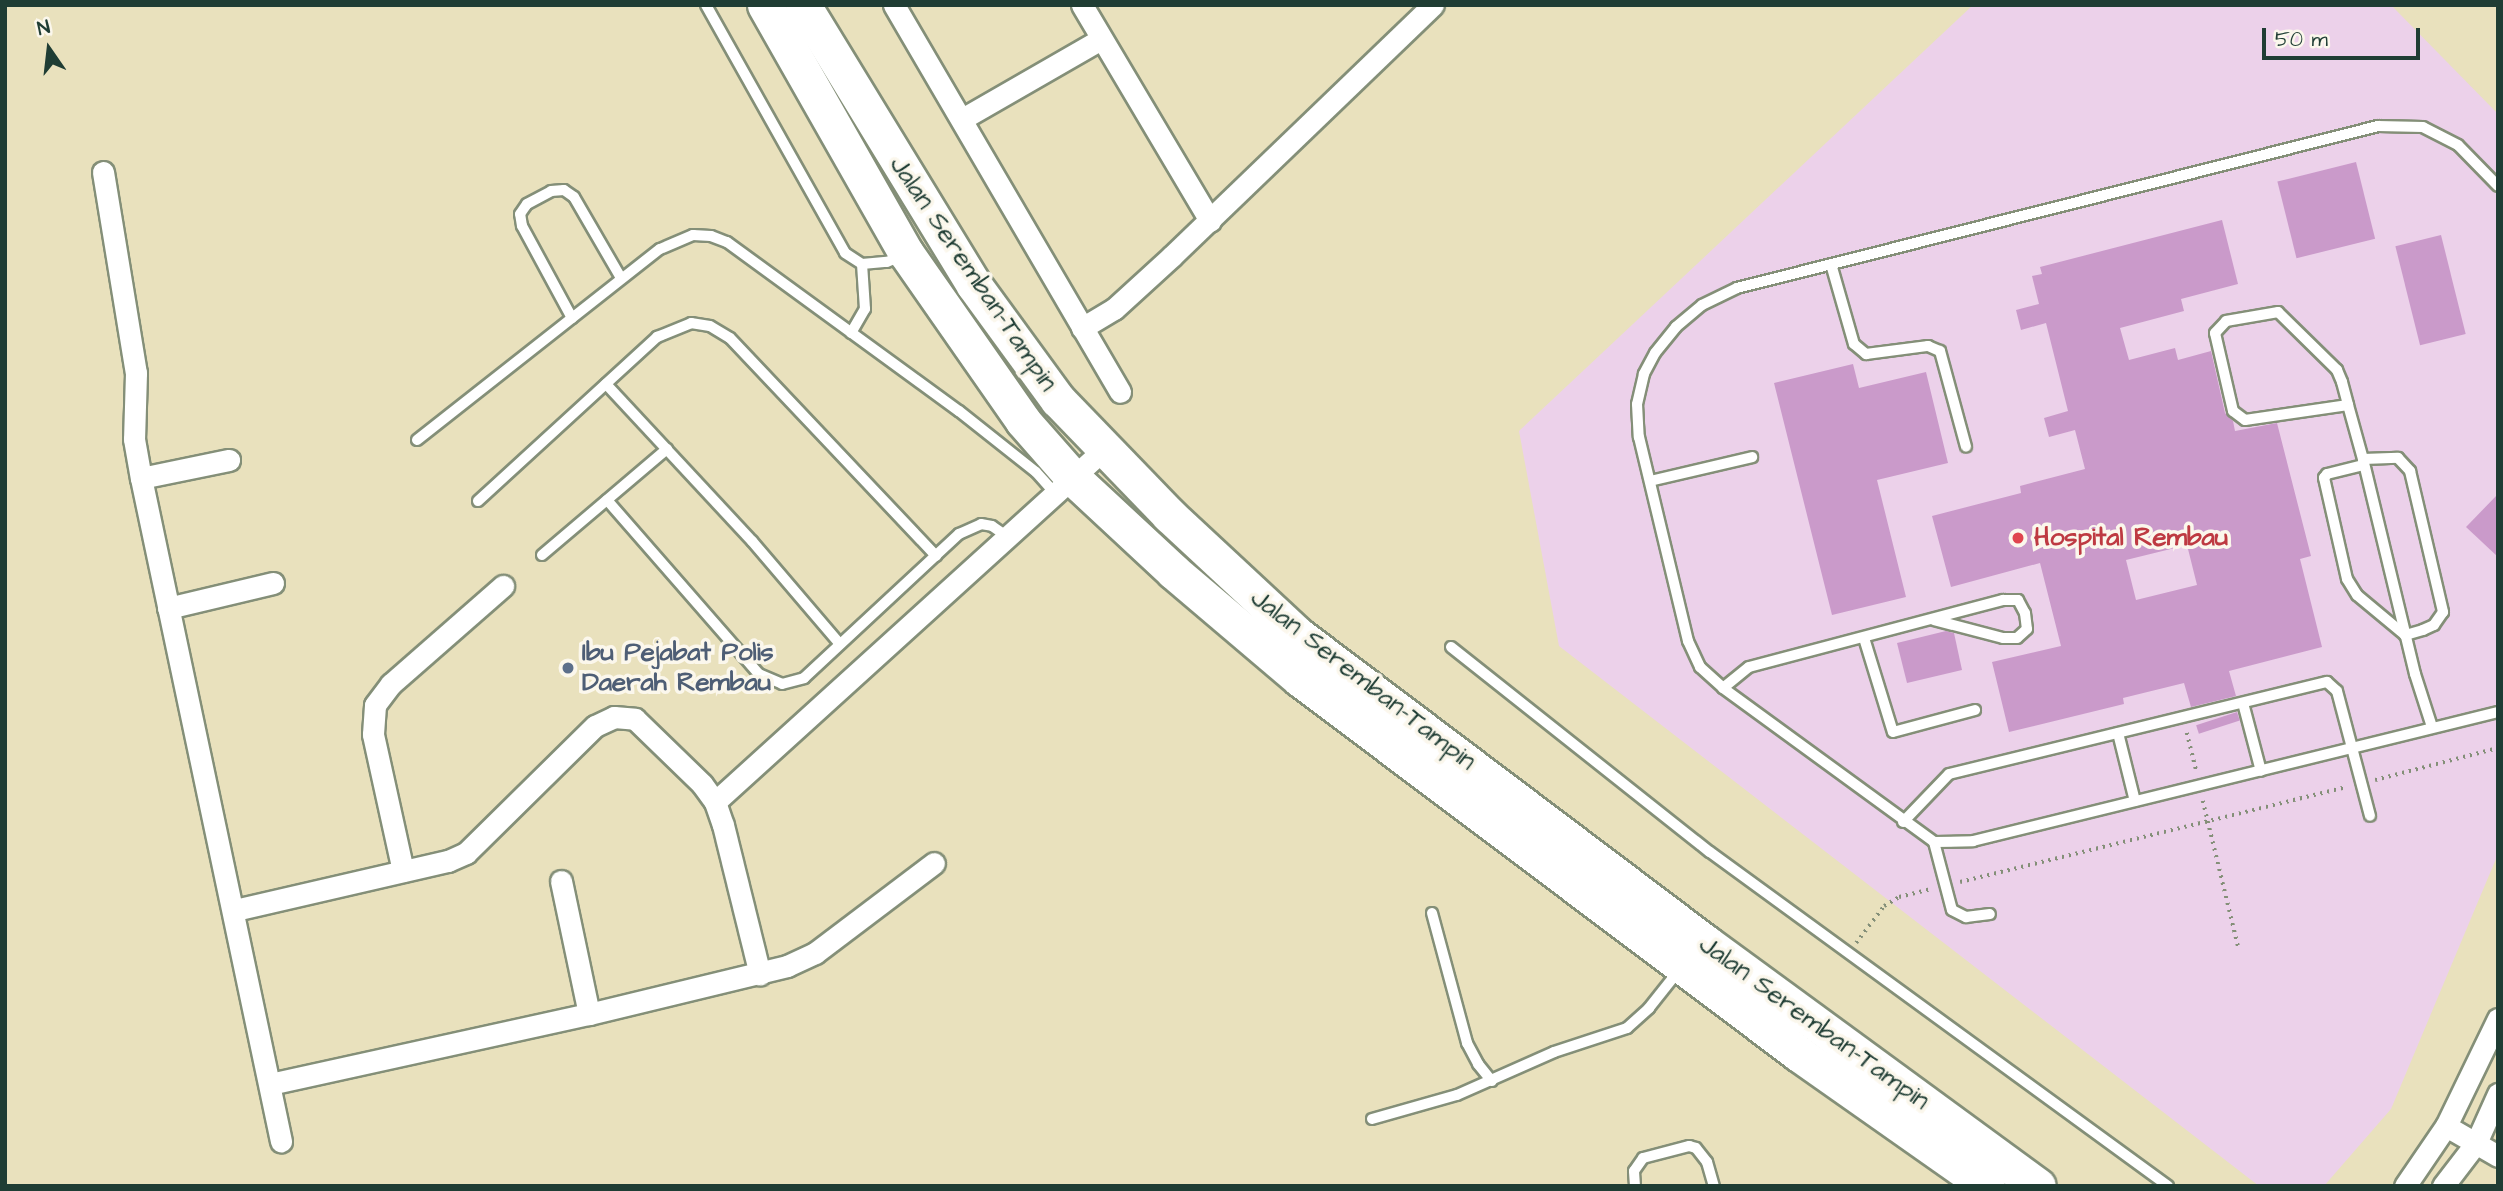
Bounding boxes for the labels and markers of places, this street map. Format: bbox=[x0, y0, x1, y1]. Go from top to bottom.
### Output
place label: Hospital Rembau bbox=[2034, 522, 2228, 554]
marker: Hospital Rembau bbox=[2008, 528, 2028, 548]
place label: Ibu Pejabat Polis Daerah Rembau bbox=[582, 637, 774, 698]
marker: Ibu Pejabat Polis Daerah Rembau bbox=[560, 660, 576, 676]

